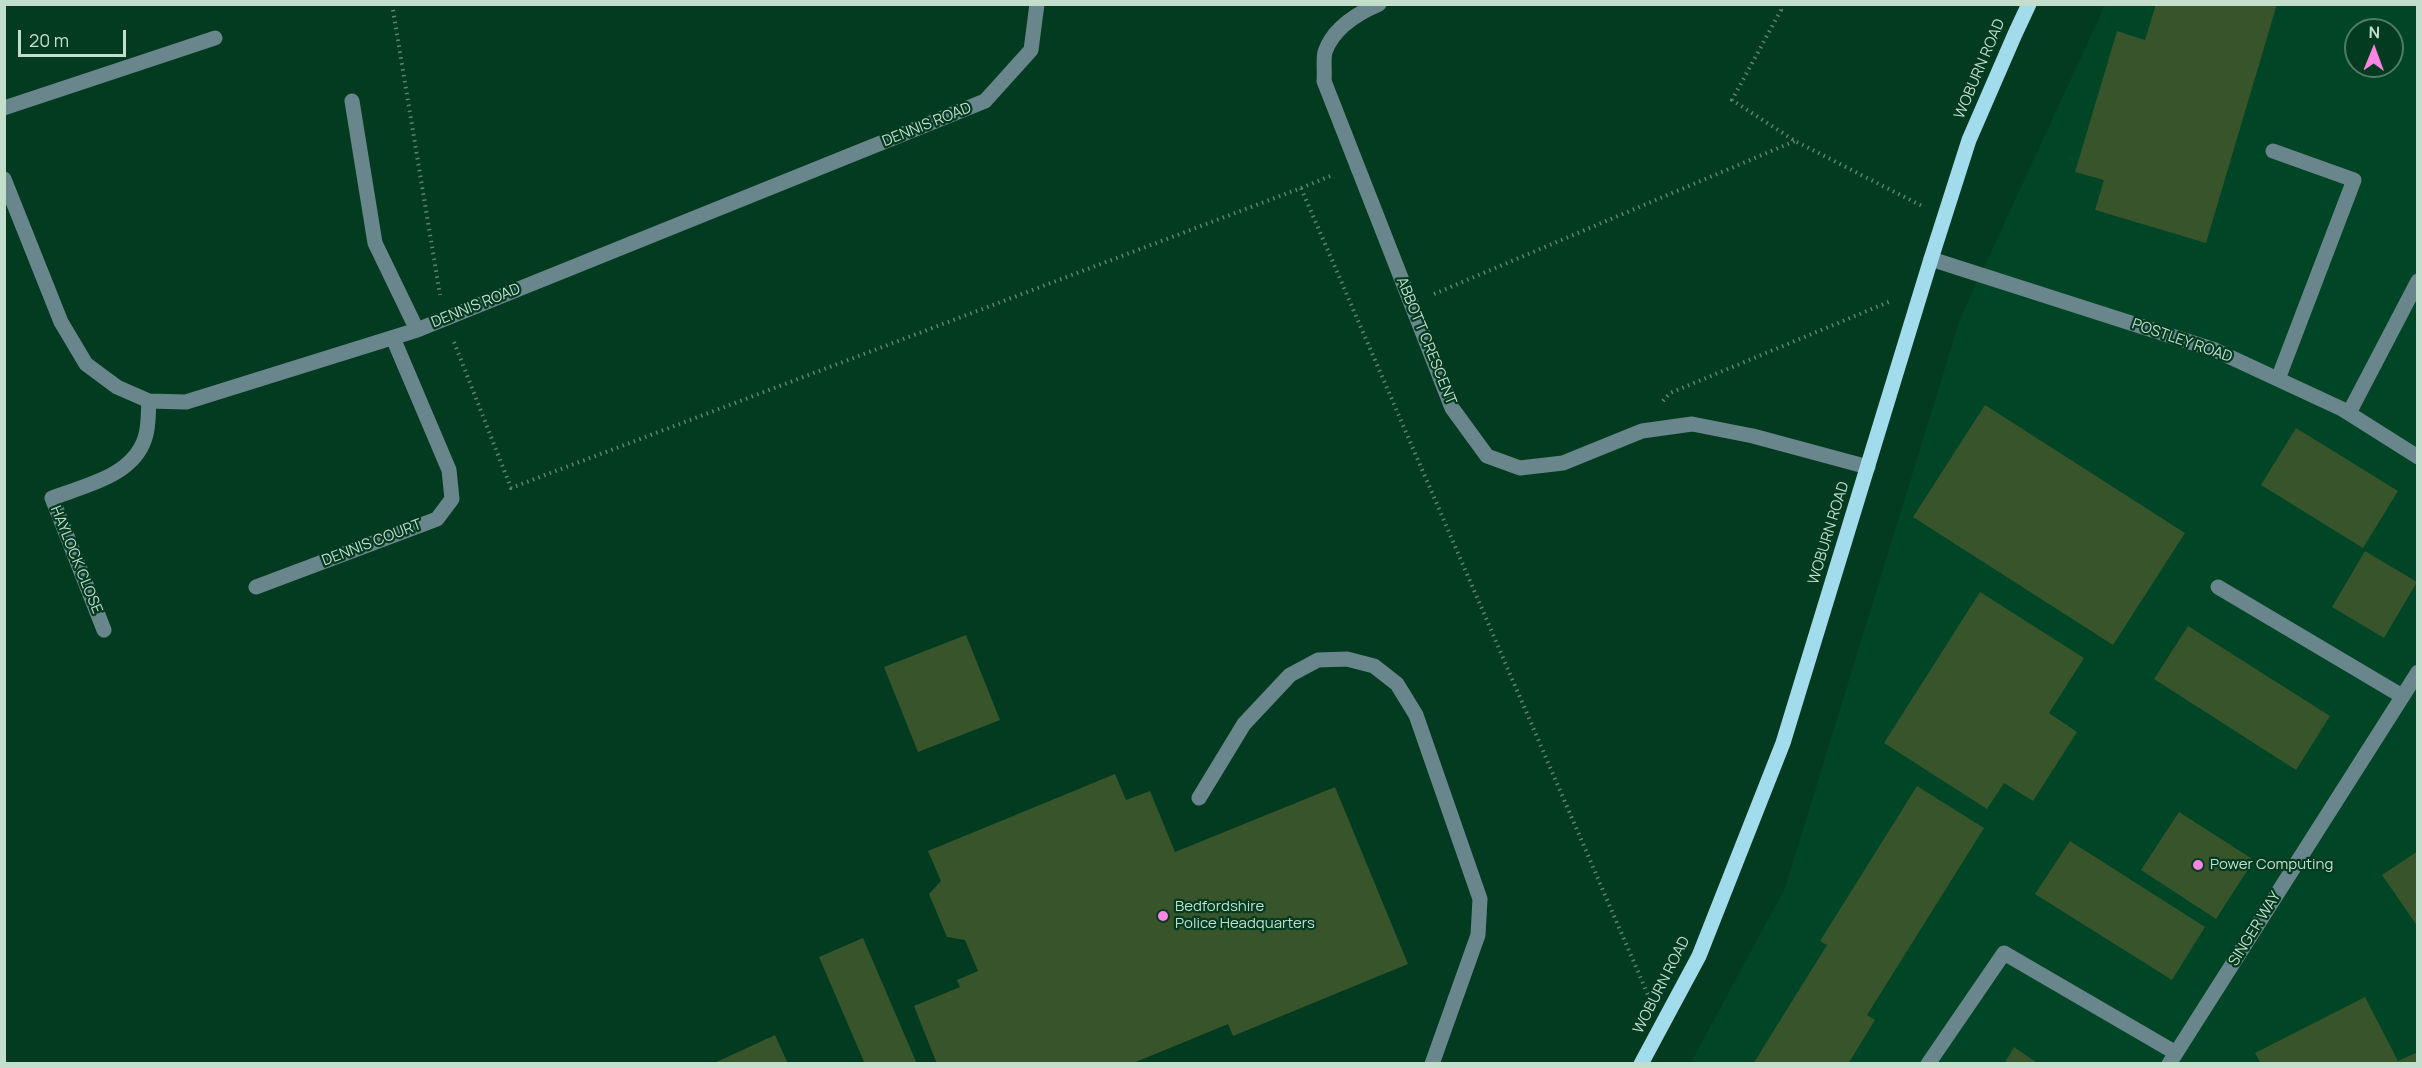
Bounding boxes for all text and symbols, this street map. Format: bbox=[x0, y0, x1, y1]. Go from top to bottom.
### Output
street label: WOBURN ROAD bbox=[1951, 16, 2009, 122]
scale bar bbox=[21, 18, 129, 56]
north arrow bbox=[2344, 18, 2404, 78]
text: N bbox=[2368, 21, 2380, 43]
text: 20 m bbox=[29, 28, 69, 52]
street label: DENNIS ROAD bbox=[880, 99, 974, 151]
street label: ABBOTT CRESCENT bbox=[1392, 274, 1460, 408]
street label: DENNIS ROAD bbox=[429, 280, 523, 332]
street label: POSTLEY ROAD bbox=[2129, 315, 2235, 367]
street label: WOBURN ROAD bbox=[1805, 479, 1853, 587]
street label: HAYLOCK CLOSE bbox=[46, 503, 106, 617]
street label: DENNIS COURT bbox=[320, 516, 424, 570]
place label: Power Computing bbox=[2210, 856, 2333, 874]
marker: Power Computing bbox=[2191, 858, 2205, 872]
street label: SINGER WAY bbox=[2225, 888, 2285, 970]
place label: Bedfordshire Police Headquarters bbox=[1175, 898, 1315, 933]
marker: Bedfordshire Police Headquarters bbox=[1156, 909, 1170, 923]
street label: WOBURN ROAD bbox=[1630, 933, 1694, 1037]

